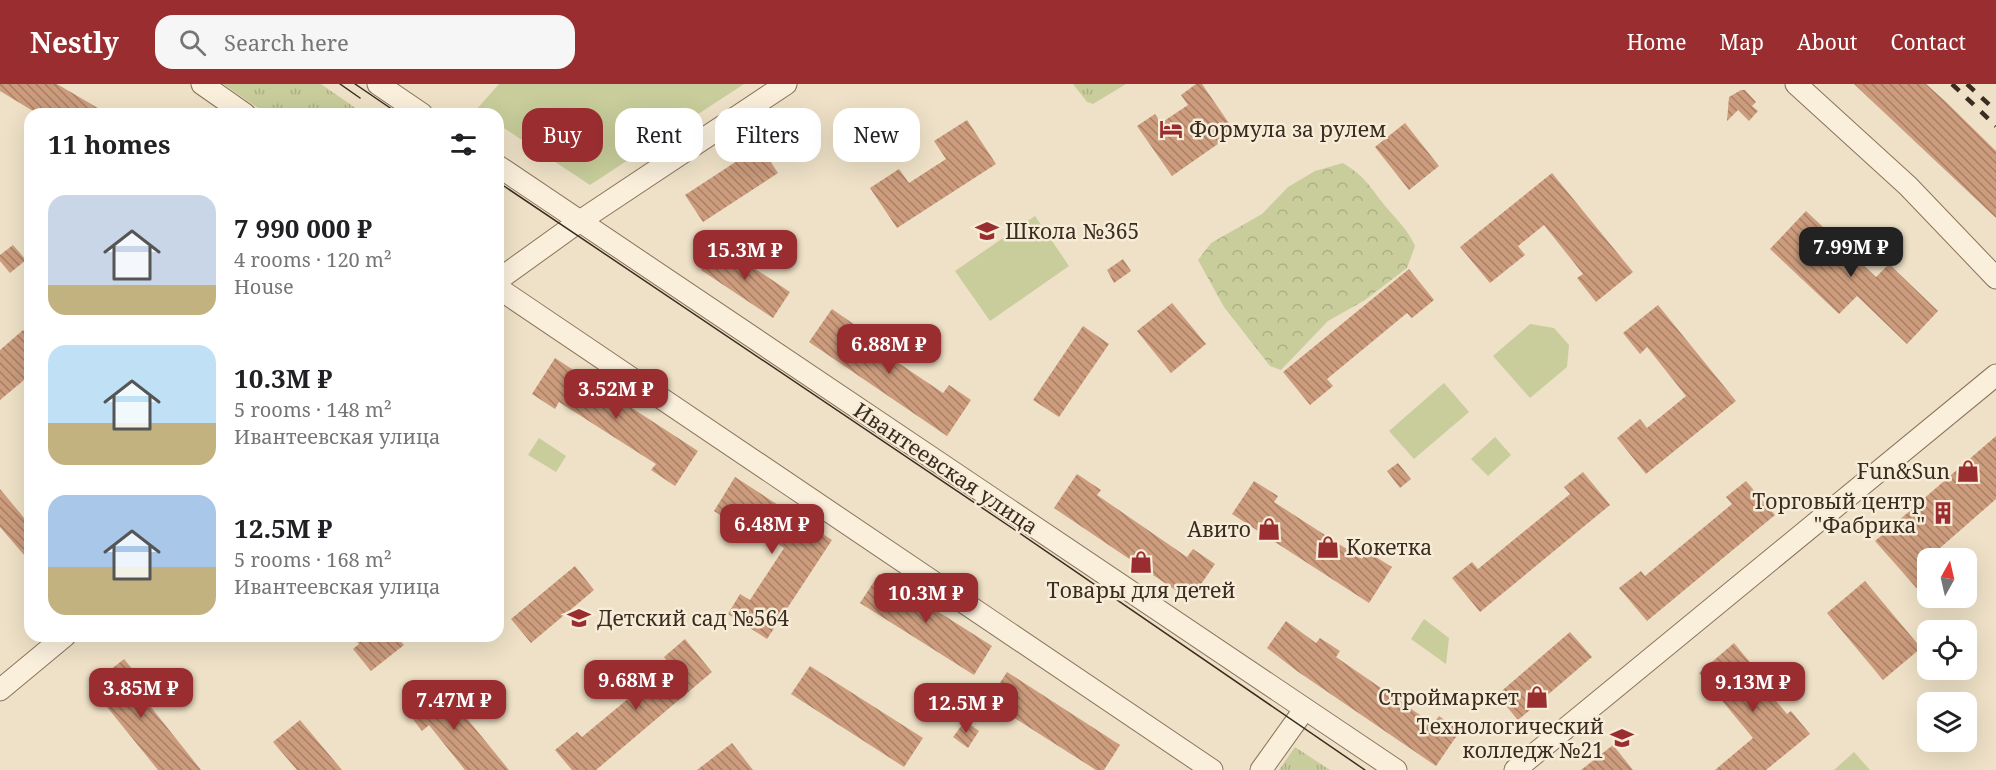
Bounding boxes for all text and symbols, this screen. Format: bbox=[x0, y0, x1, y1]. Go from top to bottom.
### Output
search box bbox=[155, 15, 575, 69]
text: Nestly bbox=[30, 23, 119, 61]
icon: search bbox=[176, 26, 209, 59]
text: Search here bbox=[224, 27, 349, 57]
text: Home bbox=[1627, 28, 1687, 56]
text: Map bbox=[1720, 28, 1764, 56]
text: About bbox=[1797, 28, 1858, 56]
text: Contact bbox=[1891, 28, 1966, 56]
chip: Buy bbox=[522, 108, 603, 162]
chip: Rent bbox=[615, 108, 703, 162]
chip: Filters bbox=[715, 108, 821, 162]
chip: New bbox=[833, 108, 920, 162]
place label: Формула за рулем bbox=[1189, 115, 1386, 143]
hotel icon: Формула за рулем bbox=[1158, 116, 1184, 142]
text: 11 homes bbox=[48, 126, 170, 162]
icon: filters bbox=[447, 128, 480, 161]
text: 7 990 000 ₽ bbox=[234, 210, 372, 246]
place label: Школа №365 bbox=[1005, 217, 1139, 245]
school or university icon: Школа №365 bbox=[974, 218, 1000, 244]
icon: home bbox=[96, 219, 168, 291]
pin: 7.99M ₽ bbox=[1796, 227, 1906, 278]
pin: 15.3M ₽ bbox=[690, 230, 800, 281]
text: 7.99M ₽ bbox=[1813, 233, 1889, 260]
text: 15.3M ₽ bbox=[707, 236, 783, 263]
text: 4 rooms · 120 m² bbox=[234, 246, 392, 273]
text: House bbox=[234, 273, 294, 300]
pin: 6.88M ₽ bbox=[834, 324, 944, 375]
text: 6.88M ₽ bbox=[851, 330, 927, 357]
text: 10.3M ₽ bbox=[234, 360, 333, 396]
icon: home bbox=[96, 369, 168, 441]
pin: 3.52M ₽ bbox=[561, 369, 671, 420]
text: 3.52M ₽ bbox=[578, 375, 654, 402]
text: 5 rooms · 148 m² bbox=[234, 396, 392, 423]
street label: Ивантеевская улица bbox=[848, 396, 1044, 540]
text: Ивантеевская улица bbox=[234, 423, 441, 450]
place label: Fun&Sun bbox=[1857, 457, 1950, 485]
shop icon: Fun&Sun bbox=[1955, 458, 1981, 484]
place label: Торговый центр "Фабрика" bbox=[1752, 487, 1925, 539]
building icon: Торговый центр "Фабрика" bbox=[1930, 500, 1956, 526]
pin: 6.48M ₽ bbox=[717, 504, 827, 555]
text: 12.5M ₽ bbox=[234, 510, 333, 546]
text: 6.48M ₽ bbox=[734, 510, 810, 537]
place label: Авито bbox=[1187, 515, 1251, 543]
shop icon: Авито bbox=[1256, 516, 1282, 542]
icon: home bbox=[96, 519, 168, 591]
place label: Кокетка bbox=[1346, 533, 1432, 561]
shop icon: Кокетка bbox=[1315, 534, 1341, 560]
text: 5 rooms · 168 m² bbox=[234, 546, 392, 573]
north arrow bbox=[1917, 548, 1977, 608]
map controls bbox=[1917, 548, 1977, 752]
shop icon: Товары для детей bbox=[1128, 549, 1154, 575]
text: Ивантеевская улица bbox=[234, 573, 441, 600]
pin: 10.3M ₽ bbox=[871, 573, 981, 624]
place label: Товары для детей bbox=[1047, 576, 1235, 604]
text: 10.3M ₽ bbox=[888, 579, 964, 606]
place label: Детский сад №564 bbox=[597, 604, 789, 632]
school or university icon: Детский сад №564 bbox=[566, 605, 592, 631]
button: locate bbox=[1917, 620, 1977, 680]
pin: 9.68M ₽ bbox=[581, 660, 691, 711]
pin: 9.13M ₽ bbox=[1698, 662, 1808, 713]
text: 9.68M ₽ bbox=[598, 666, 674, 693]
pin: 3.85M ₽ bbox=[86, 668, 196, 719]
text: 9.13M ₽ bbox=[1715, 668, 1791, 695]
text: 3.85M ₽ bbox=[103, 674, 179, 701]
pin: 7.47M ₽ bbox=[399, 680, 509, 731]
pin: 12.5M ₽ bbox=[911, 683, 1021, 734]
place label: Строймаркет bbox=[1378, 683, 1519, 711]
shop icon: Строймаркет bbox=[1524, 684, 1550, 710]
text: 7.47M ₽ bbox=[416, 686, 492, 713]
text: 12.5M ₽ bbox=[928, 689, 1004, 716]
button: layers bbox=[1917, 692, 1977, 752]
place label: Технологический колледж №21 bbox=[1417, 712, 1604, 764]
school or university icon: Технологический колледж №21 bbox=[1609, 725, 1635, 751]

